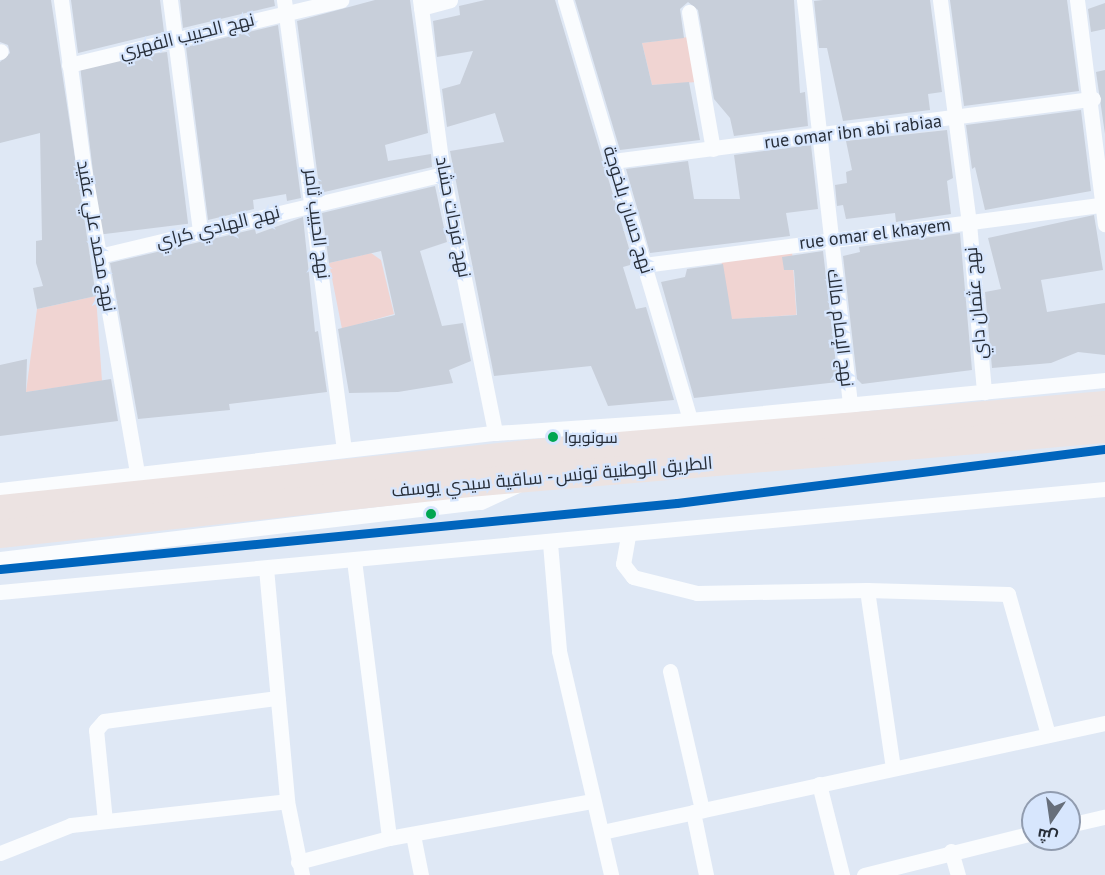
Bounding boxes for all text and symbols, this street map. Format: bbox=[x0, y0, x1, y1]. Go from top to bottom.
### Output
street label: نهج الحبيب الفهري bbox=[117, 9, 257, 63]
street label: rue omar ibn abi rabiaa bbox=[763, 110, 943, 154]
street label: نهج حسان بلخوجة bbox=[598, 144, 658, 276]
street label: نهج فرحات حشاد bbox=[431, 155, 475, 279]
street label: نهج محمد علي عقيد bbox=[72, 159, 120, 313]
street label: نهج الحبيب ثامر bbox=[300, 168, 334, 280]
street label: نهج الهادي كراي bbox=[154, 201, 282, 253]
street label: rue omar el khayem bbox=[798, 214, 952, 254]
street label: نهج عثمان داي bbox=[960, 246, 992, 360]
street label: نهج الإمام مالك bbox=[822, 268, 858, 388]
place label: سونوبوا bbox=[564, 427, 618, 447]
marker: سونوبوا bbox=[547, 431, 559, 443]
street label: الطريق الوطنية تونس - ساقية سيدي يوسف bbox=[389, 452, 715, 502]
unlabelled marker bbox=[425, 508, 437, 520]
north arrow bbox=[1021, 791, 1081, 851]
text: ش bbox=[1035, 825, 1060, 849]

